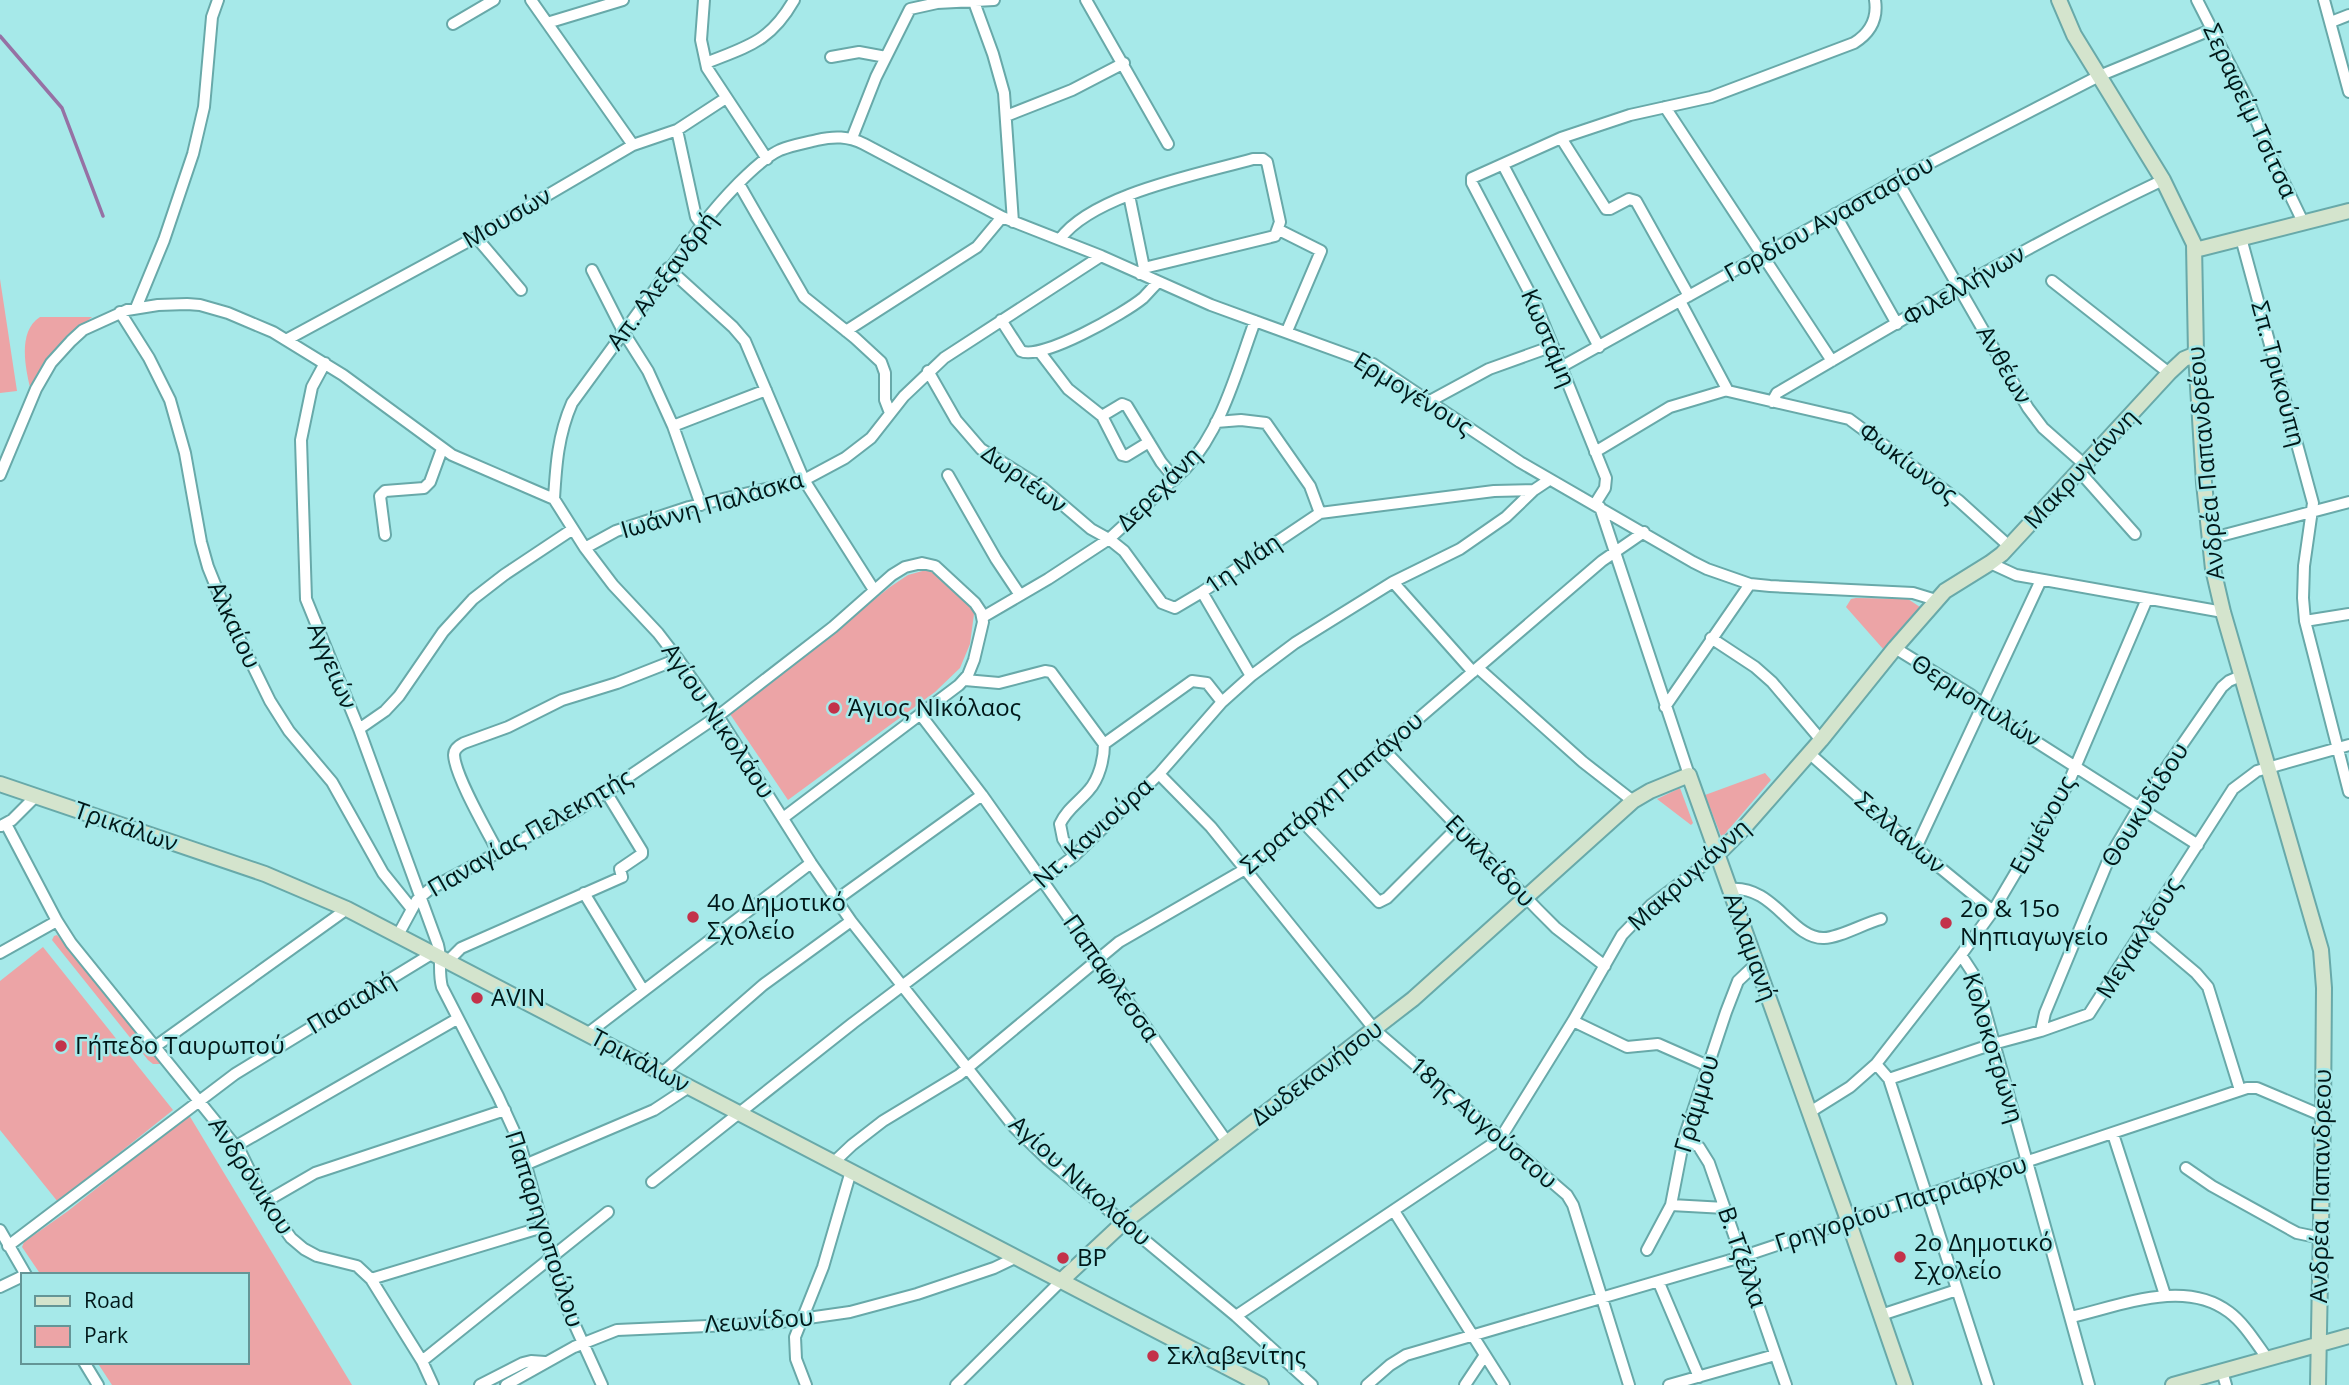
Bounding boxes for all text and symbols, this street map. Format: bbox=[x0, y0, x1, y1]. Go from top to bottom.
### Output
street label: Σεραφείμ Τσίτσα bbox=[2197, 18, 2306, 203]
street label: Γορδίου Αναστασίου bbox=[1718, 146, 1939, 289]
street label: Μουσών bbox=[456, 178, 556, 255]
street label: Απ. Αλεξανδρή bbox=[598, 204, 724, 356]
street label: Φιλελλήνων bbox=[1896, 236, 2031, 333]
street label: Κωστάμη bbox=[1514, 283, 1585, 392]
street label: Σπ. Τρικούπη bbox=[2244, 297, 2315, 450]
street label: Ανθέων bbox=[1970, 319, 2041, 409]
street label: Ερμογένους bbox=[1348, 343, 1480, 442]
street label: Ανδρέα Παπανδρέου bbox=[2178, 345, 2231, 581]
street label: Μακρυγιάννη bbox=[2015, 401, 2144, 535]
street label: Φωκίωνος bbox=[1853, 414, 1965, 510]
street label: Δωριέων bbox=[976, 436, 1074, 520]
street label: Δερεχάνη bbox=[1109, 439, 1207, 537]
street label: Ιωάννη Παλάσκα bbox=[616, 462, 807, 545]
street label: 1η Μάη bbox=[1198, 525, 1287, 601]
street label: Αλκαίου bbox=[201, 575, 270, 673]
street label: Αγγειών bbox=[300, 617, 366, 714]
street label: Αγίου Νικολάου bbox=[655, 636, 783, 804]
street label: Θερμοπυλών bbox=[1906, 645, 2048, 754]
place label: Άγιος ΝΙκόλαος bbox=[848, 690, 1021, 723]
marker: Άγιος ΝΙκόλαος bbox=[826, 700, 842, 716]
street label: Στρατάρχη Παπάγου bbox=[1233, 703, 1429, 881]
street label: Θουκυδίδου bbox=[2092, 736, 2195, 873]
street label: Παναγίας Πελεκητής bbox=[421, 760, 637, 904]
street label: Ντ. Κανιούρα bbox=[1025, 769, 1159, 895]
street label: Ευμένους bbox=[2001, 769, 2082, 879]
street label: Σελλάνων bbox=[1849, 783, 1953, 880]
street label: Τρικάλων bbox=[70, 792, 183, 859]
street label: Ευκλείδου bbox=[1439, 807, 1543, 913]
street label: Μακρυγιάννη bbox=[1620, 810, 1756, 938]
street label: Μεγακλέους bbox=[2087, 870, 2188, 1004]
place label: 4ο Δημοτικό Σχολείο bbox=[707, 885, 846, 946]
street label: Αλλαμανή bbox=[1717, 888, 1786, 1005]
place label: 2ο & 15ο Νηπιαγωγείο bbox=[1960, 891, 2108, 952]
street label: Παπαφλέσσα bbox=[1056, 907, 1168, 1047]
marker: 4ο Δημοτικό Σχολείο bbox=[685, 909, 701, 925]
marker: 2ο & 15ο Νηπιαγωγείο bbox=[1938, 915, 1954, 931]
street label: Πασιαλή bbox=[300, 963, 400, 1041]
street label: Κολοκοτρώνη bbox=[1956, 968, 2033, 1127]
place label: AVIN bbox=[491, 980, 545, 1013]
marker: AVIN bbox=[469, 990, 485, 1006]
street label: Δωδεκανήσου bbox=[1243, 1011, 1389, 1132]
street label: Τρικάλων bbox=[586, 1020, 696, 1099]
place label: Γήπεδο Ταυρωπού bbox=[75, 1028, 285, 1061]
marker: Γήπεδο Ταυρωπού bbox=[53, 1038, 69, 1054]
street label: 18ης Αυγούστου bbox=[1403, 1048, 1565, 1195]
street label: Γράμμου bbox=[1665, 1051, 1726, 1156]
street label: Ανδρέα Παπανδρεου bbox=[2301, 1069, 2338, 1303]
street label: Αγίου Νικολάου bbox=[1003, 1107, 1159, 1253]
street label: Ανδρόνικου bbox=[202, 1110, 303, 1240]
street label: Παπαρηγοπούλου bbox=[498, 1126, 593, 1331]
street label: Γρηγορίου Πατριάρχου bbox=[1770, 1146, 2031, 1259]
street label: Β. Τζέλλα bbox=[1711, 1202, 1776, 1312]
place label: 2ο Δημοτικό Σχολείο bbox=[1914, 1225, 2053, 1286]
place label: BP bbox=[1077, 1240, 1107, 1273]
marker: 2ο Δημοτικό Σχολείο bbox=[1892, 1249, 1908, 1265]
marker: BP bbox=[1055, 1250, 1071, 1266]
legend bbox=[21, 1273, 248, 1364]
text: Road bbox=[84, 1286, 134, 1314]
street label: Λεωνίδου bbox=[703, 1299, 814, 1340]
text: Park bbox=[84, 1321, 128, 1349]
place label: Σκλαβενίτης bbox=[1167, 1338, 1306, 1371]
marker: Σκλαβενίτης bbox=[1145, 1348, 1161, 1364]

